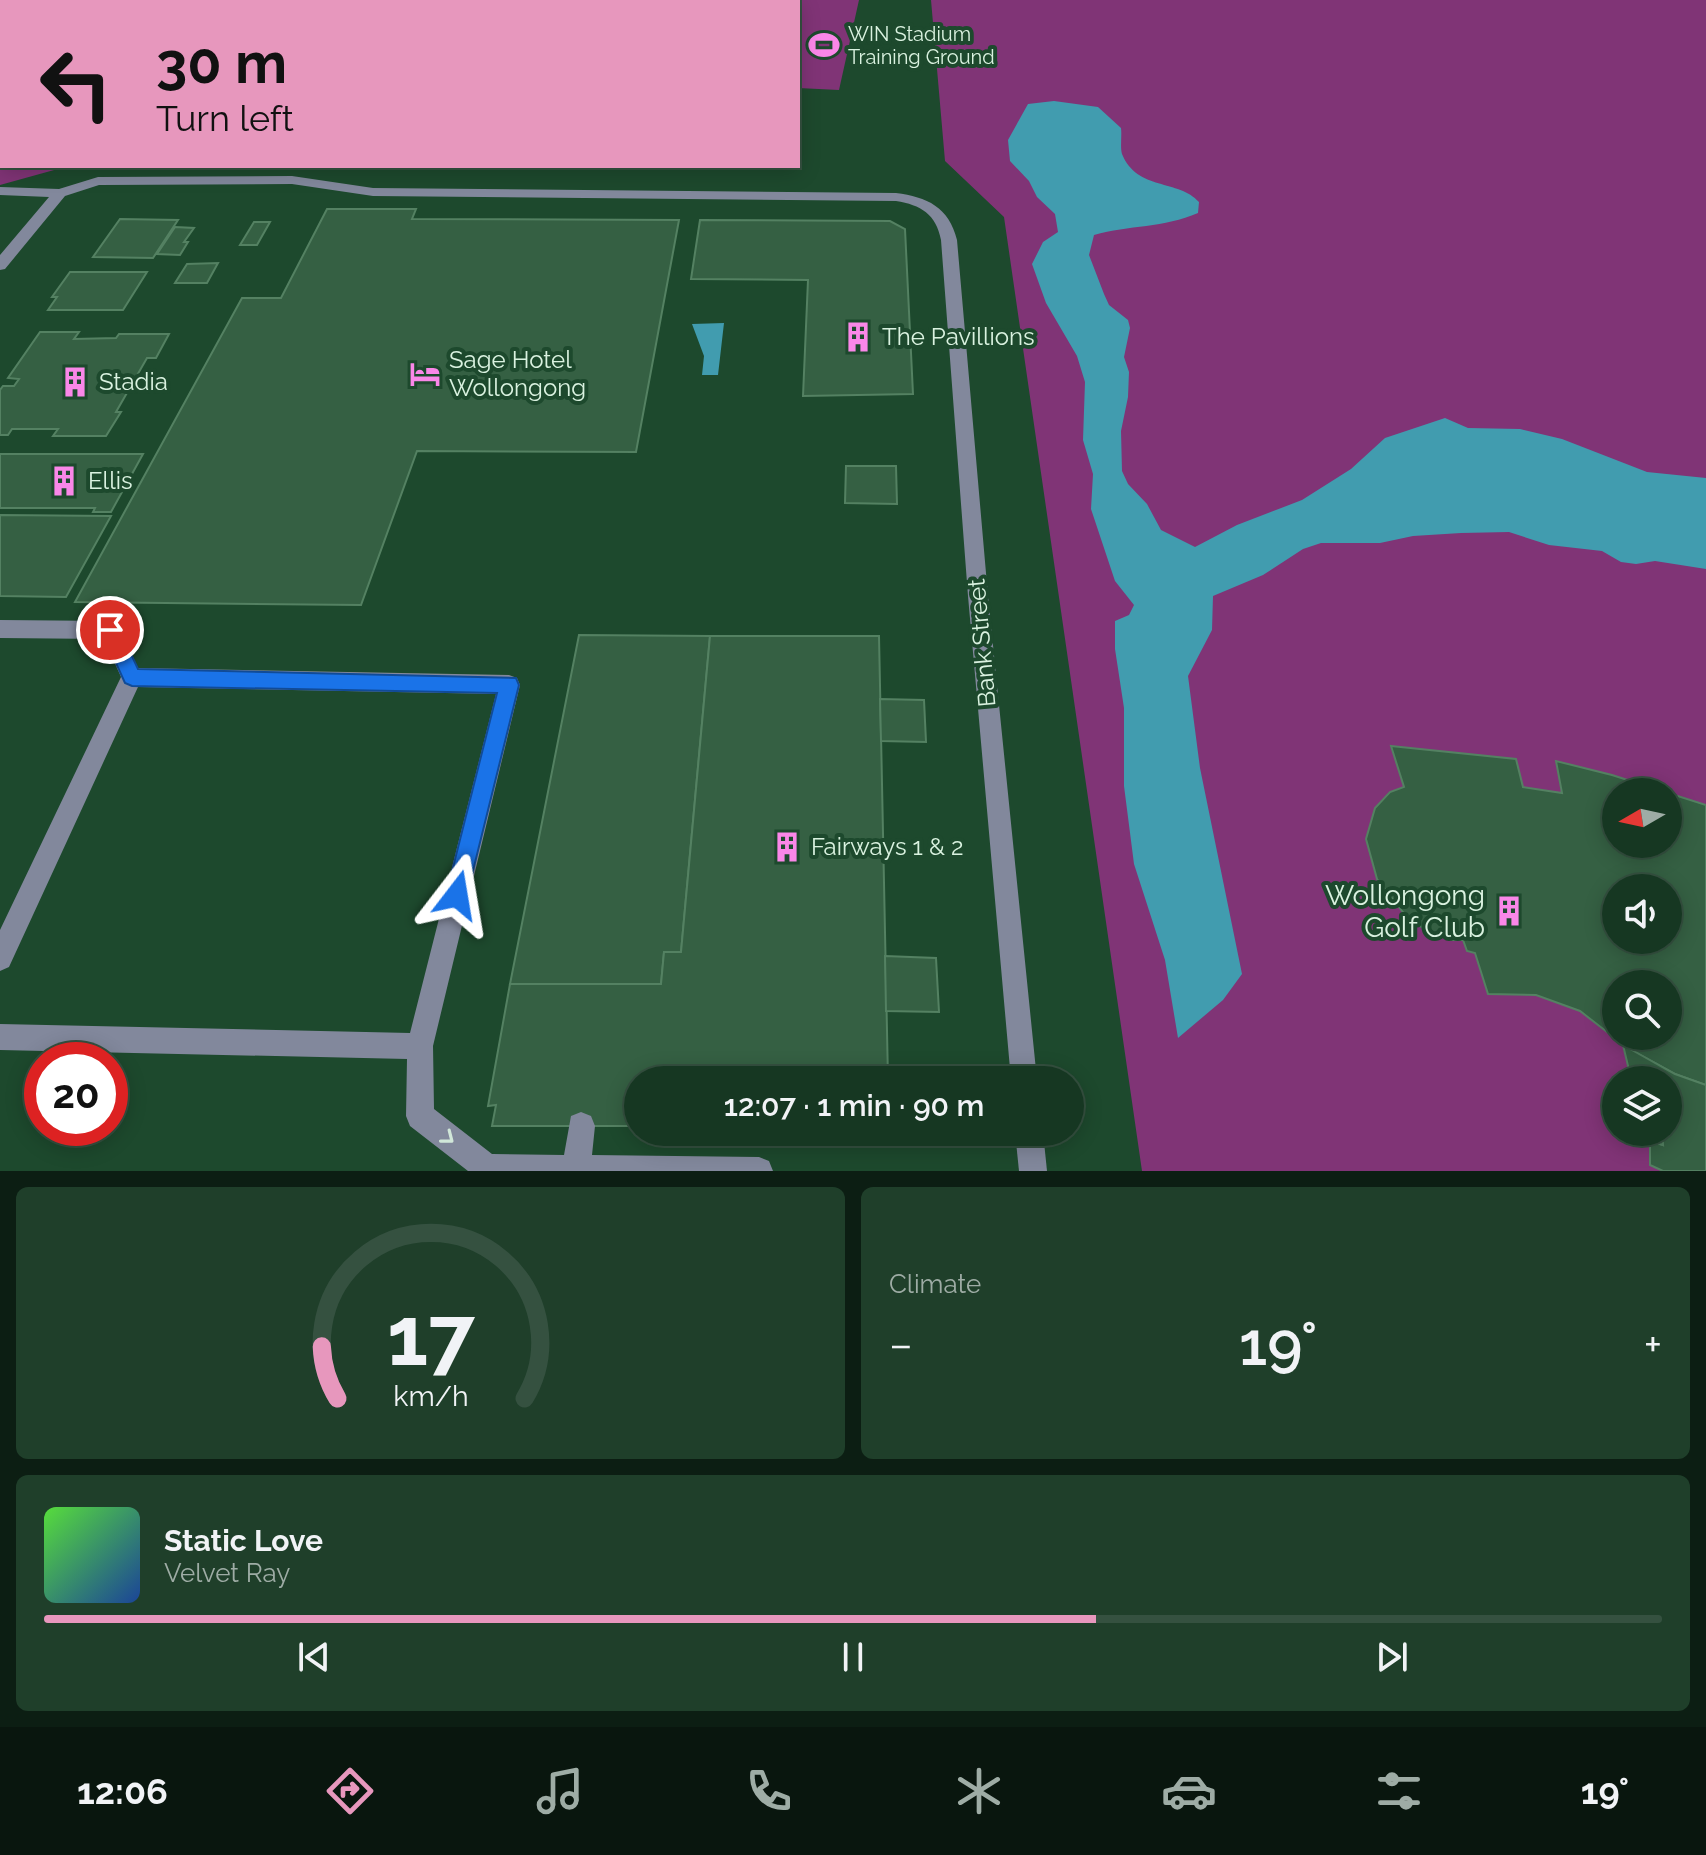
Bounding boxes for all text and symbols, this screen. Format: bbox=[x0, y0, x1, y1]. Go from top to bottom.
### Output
place label: WIN Stadium Training Ground bbox=[848, 22, 995, 69]
sports icon: WIN Stadium Training Ground bbox=[807, 28, 841, 62]
text: 30 m bbox=[156, 30, 287, 96]
icon: left bbox=[24, 32, 128, 136]
text: Turn left bbox=[156, 97, 294, 139]
building icon: The Pavillions bbox=[841, 320, 875, 354]
place label: The Pavillions bbox=[882, 322, 1035, 351]
place label: Sage Hotel Wollongong bbox=[449, 345, 586, 402]
hotel icon: Sage Hotel Wollongong bbox=[408, 357, 442, 391]
building icon: Stadia bbox=[58, 365, 92, 399]
place label: Stadia bbox=[99, 367, 168, 396]
building icon: Ellis bbox=[47, 464, 81, 498]
place label: Ellis bbox=[88, 466, 133, 495]
street label: Bank Street bbox=[961, 578, 1002, 708]
pin bbox=[76, 596, 144, 664]
icon: arrive bbox=[88, 608, 132, 652]
north arrow bbox=[1602, 778, 1682, 858]
map controls bbox=[1602, 778, 1682, 1146]
building icon: Fairways 1 & 2 bbox=[770, 830, 804, 864]
place label: Fairways 1 & 2 bbox=[811, 832, 964, 861]
position arrow bbox=[415, 853, 499, 937]
button: sound bbox=[1602, 874, 1682, 954]
place label: Wollongong Golf Club bbox=[1325, 879, 1485, 944]
building icon: Wollongong Golf Club bbox=[1492, 894, 1526, 928]
button: search bbox=[1602, 970, 1682, 1050]
speed limit sign: 20 bbox=[24, 1042, 128, 1146]
button: layers bbox=[1602, 1066, 1682, 1146]
text: 12:07 · 1 min · 90 m bbox=[724, 1088, 984, 1123]
one-way arrow bbox=[439, 1128, 454, 1142]
text: Climate bbox=[889, 1269, 981, 1299]
text: 17 bbox=[387, 1287, 475, 1384]
text: 19° bbox=[1239, 1309, 1317, 1379]
text: − bbox=[889, 1319, 913, 1370]
text: + bbox=[1644, 1319, 1662, 1370]
text: km/h bbox=[393, 1379, 468, 1413]
text: Static Love bbox=[164, 1523, 323, 1558]
text: Velvet Ray bbox=[164, 1558, 290, 1588]
icon: previous bbox=[292, 1635, 336, 1679]
icon: pause bbox=[831, 1635, 875, 1679]
icon: next bbox=[1370, 1635, 1414, 1679]
icon: directions bbox=[322, 1763, 378, 1819]
icon: music bbox=[532, 1763, 588, 1819]
icon: phone bbox=[741, 1763, 797, 1819]
icon: climate bbox=[951, 1763, 1007, 1819]
icon: car bbox=[1161, 1763, 1217, 1819]
icon: filters bbox=[1371, 1763, 1427, 1819]
text: 12:06 bbox=[77, 1770, 168, 1812]
text: 19° bbox=[1581, 1770, 1629, 1812]

